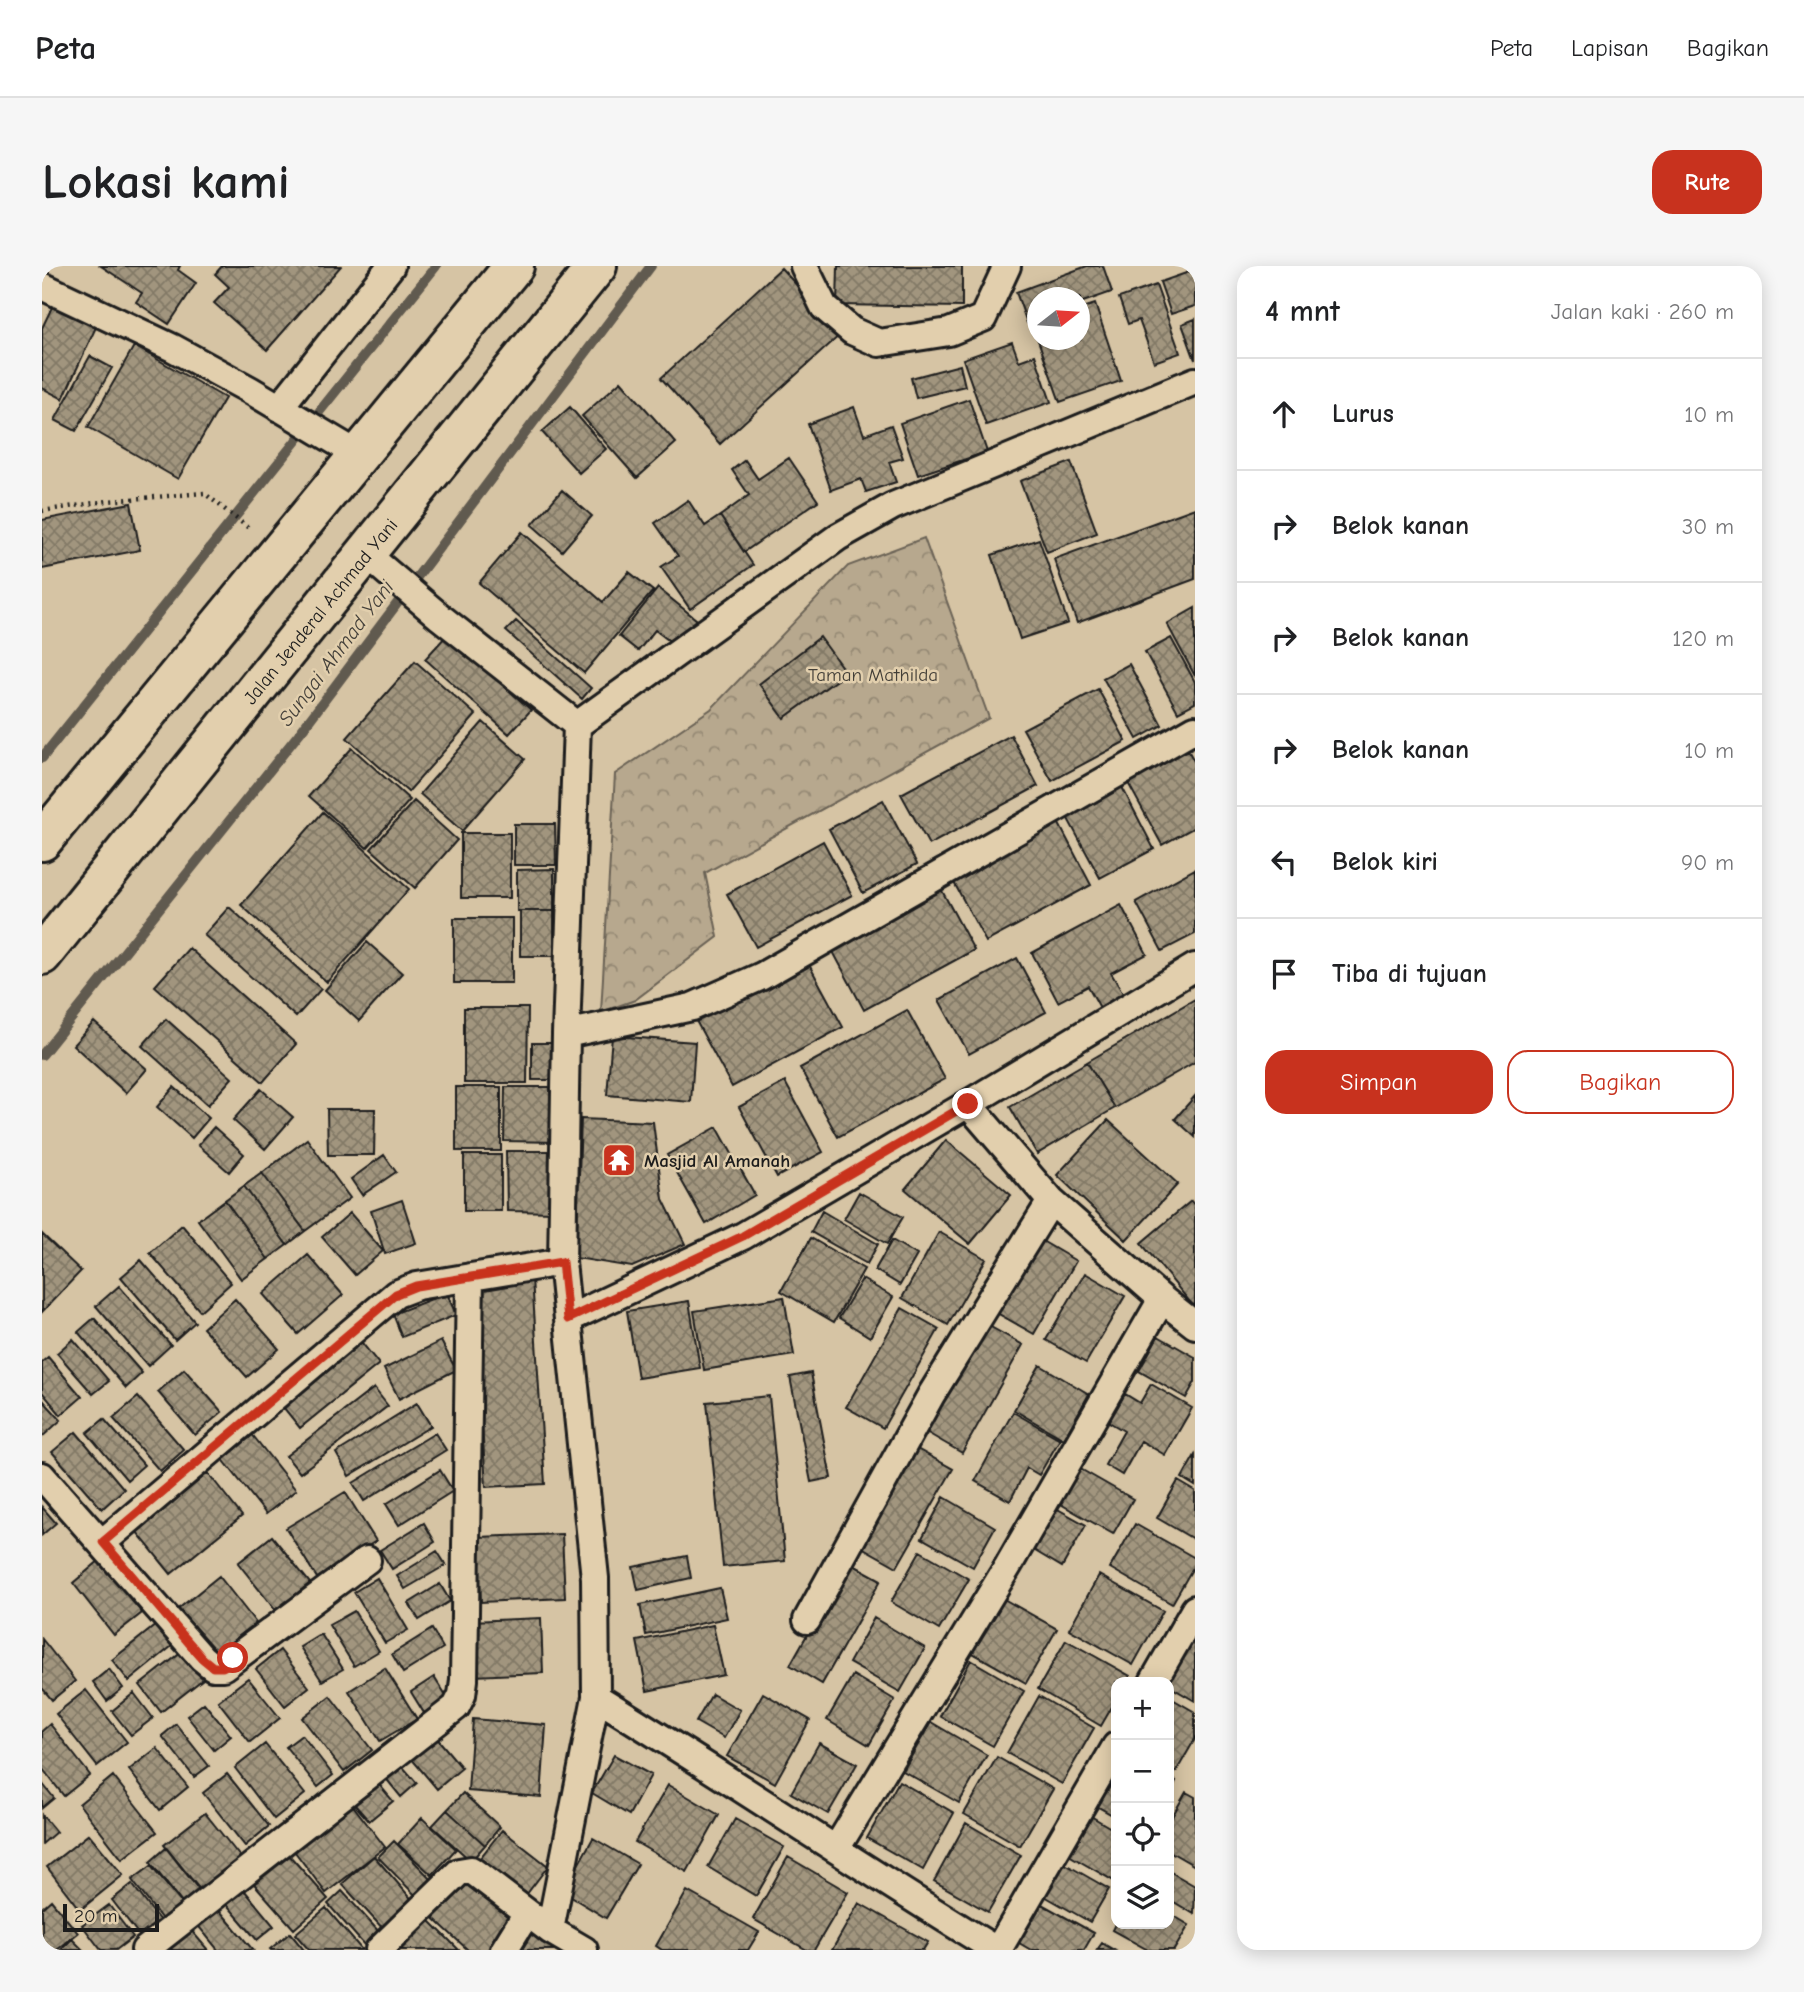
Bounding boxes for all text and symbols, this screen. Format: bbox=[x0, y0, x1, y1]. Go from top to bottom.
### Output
text: Peta bbox=[35, 29, 96, 67]
text: Peta bbox=[1490, 34, 1533, 62]
text: Lapisan bbox=[1571, 34, 1649, 62]
text: Bagikan bbox=[1687, 34, 1769, 62]
button: Rute bbox=[1652, 150, 1762, 214]
text: Lokasi kami bbox=[42, 154, 290, 210]
north arrow bbox=[1027, 287, 1090, 350]
text: 4 mnt bbox=[1265, 294, 1340, 329]
text: Jalan kaki · 260 m bbox=[1551, 298, 1734, 325]
icon: ahead bbox=[1265, 395, 1303, 433]
text: Lurus bbox=[1332, 399, 1394, 429]
text: 10 m bbox=[1684, 401, 1734, 428]
icon: right bbox=[1265, 507, 1303, 545]
text: Belok kanan bbox=[1332, 511, 1469, 541]
text: 30 m bbox=[1682, 513, 1734, 540]
street label: Jalan Jenderal Achmad Yani bbox=[239, 514, 402, 709]
water label: Sungai Ahmad Yani bbox=[273, 575, 399, 731]
icon: right bbox=[1265, 619, 1303, 657]
text: Belok kanan bbox=[1332, 623, 1469, 653]
text: 120 m bbox=[1672, 625, 1734, 652]
park label: Taman Mathilda bbox=[808, 664, 938, 686]
icon: right bbox=[1265, 731, 1303, 769]
text: Belok kanan bbox=[1332, 735, 1469, 765]
text: 10 m bbox=[1684, 737, 1734, 764]
icon: left bbox=[1265, 843, 1303, 881]
text: Belok kiri bbox=[1332, 847, 1438, 877]
text: 90 m bbox=[1681, 849, 1734, 876]
icon: arrive bbox=[1265, 955, 1303, 993]
text: Tiba di tujuan bbox=[1332, 959, 1487, 989]
button: Simpan bbox=[1265, 1050, 1493, 1114]
button: Bagikan bbox=[1507, 1050, 1734, 1114]
route end bbox=[952, 1088, 983, 1119]
temple icon: Masjid Al Amanah bbox=[600, 1141, 638, 1179]
place label: Masjid Al Amanah bbox=[644, 1150, 790, 1172]
route start bbox=[217, 1642, 248, 1673]
map controls bbox=[1111, 1677, 1174, 1929]
button: + bbox=[1111, 1677, 1174, 1740]
button: − bbox=[1111, 1740, 1174, 1803]
button: locate bbox=[1111, 1803, 1174, 1866]
button: layers bbox=[1111, 1866, 1174, 1929]
scale bar bbox=[63, 1901, 159, 1933]
text: 20 m bbox=[74, 1905, 118, 1927]

